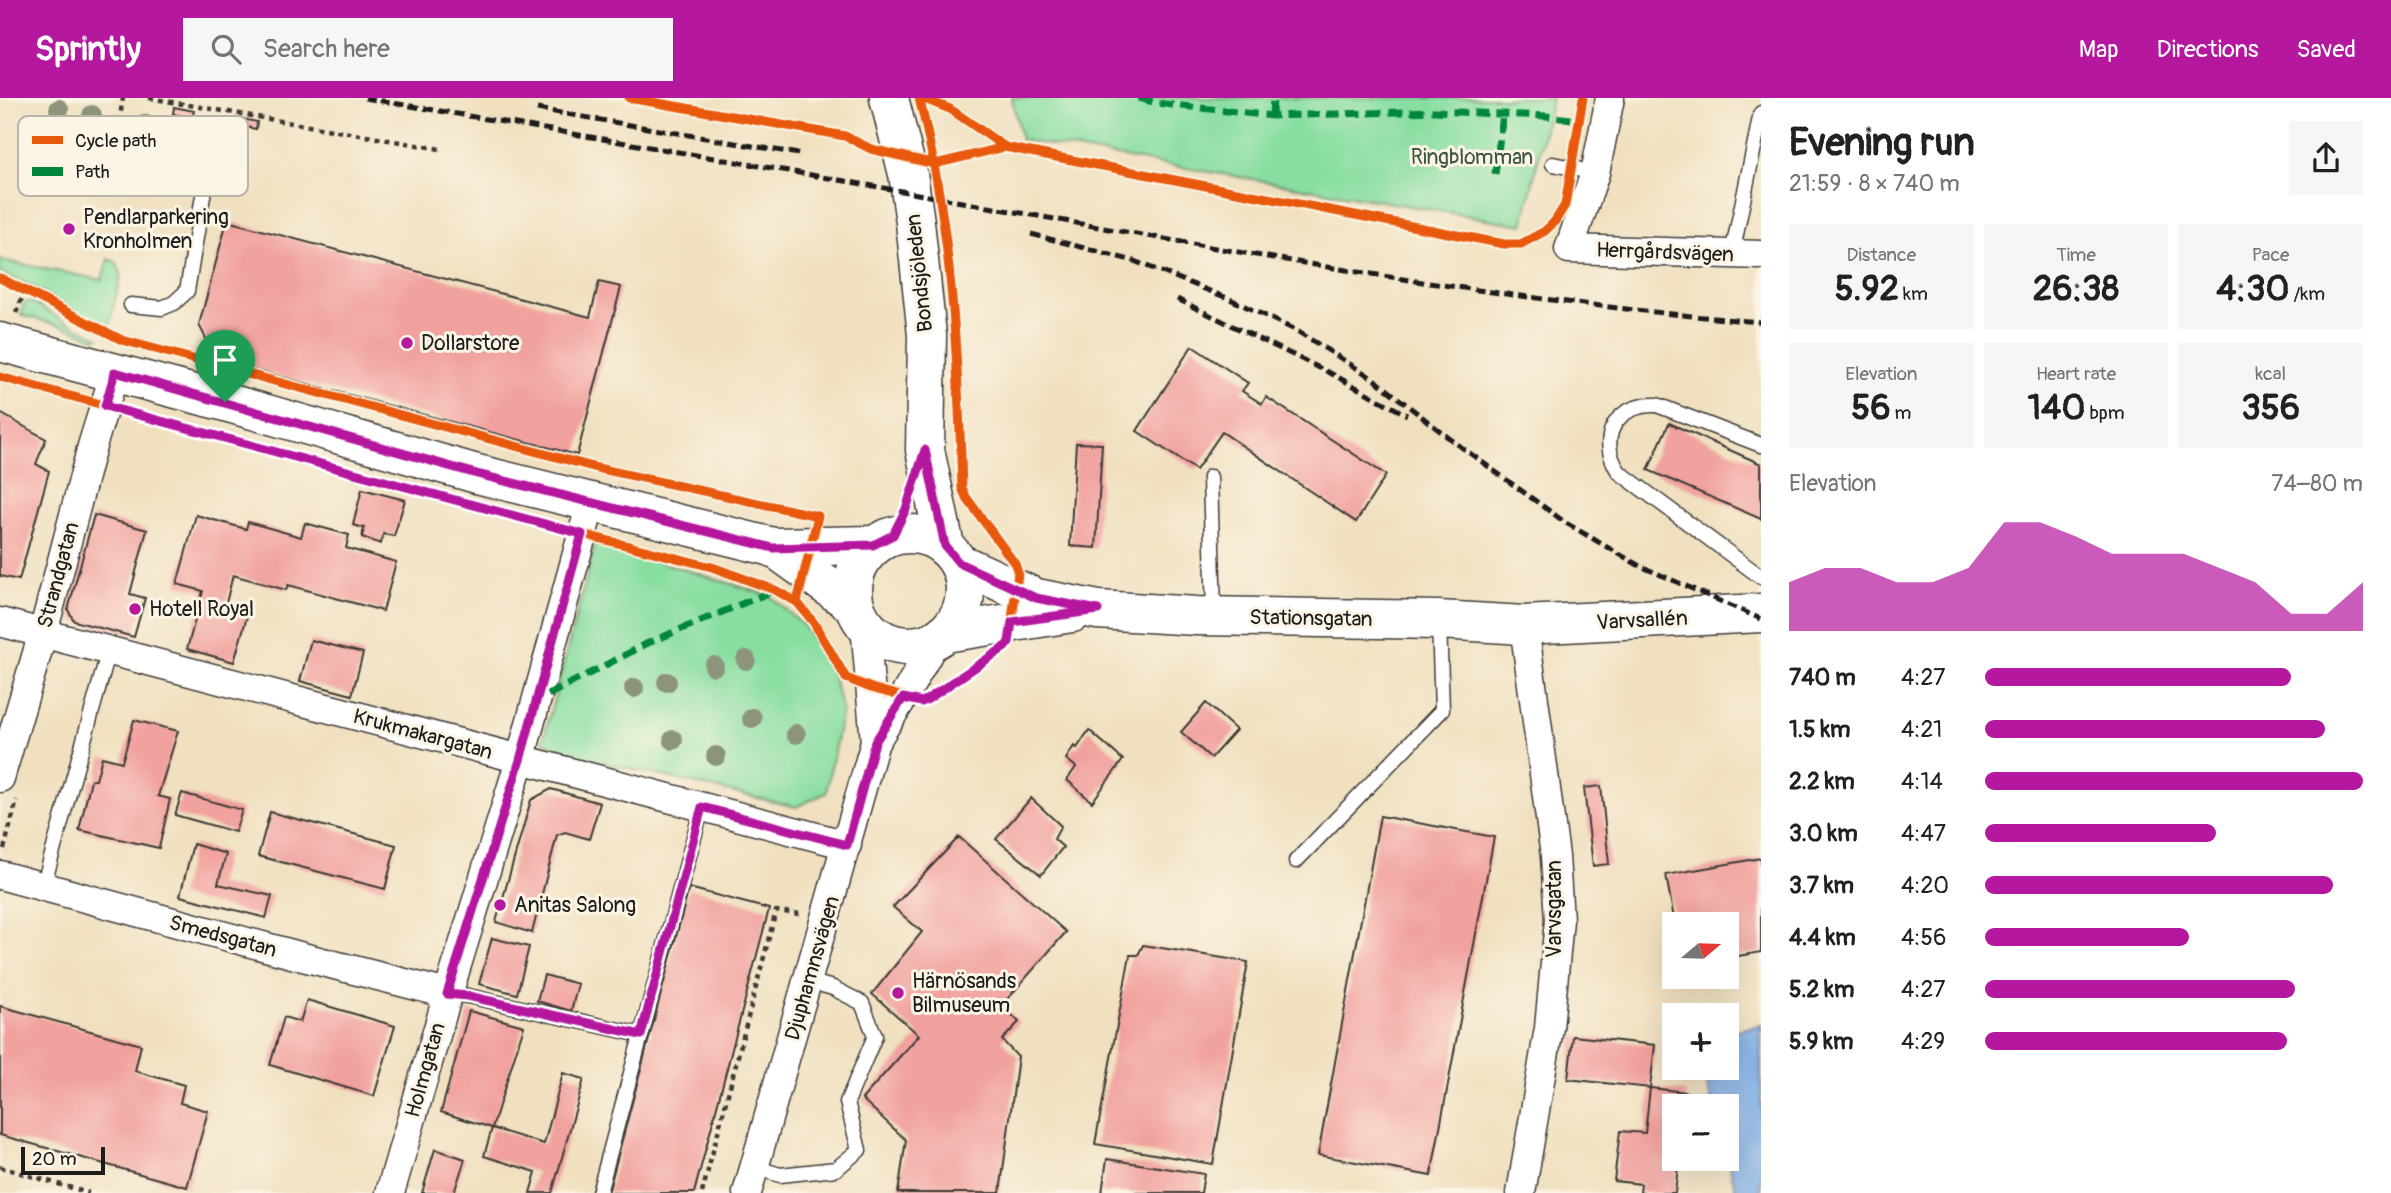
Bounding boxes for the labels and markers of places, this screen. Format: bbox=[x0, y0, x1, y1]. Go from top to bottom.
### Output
place label: Pendlarparkering Kronholmen bbox=[83, 204, 229, 255]
marker: Pendlarparkering Kronholmen bbox=[61, 221, 77, 237]
pin bbox=[195, 330, 255, 402]
place label: Dollarstore bbox=[421, 330, 520, 357]
marker: Dollarstore bbox=[399, 335, 415, 351]
place label: Hotell Royal bbox=[149, 596, 254, 623]
marker: Hotell Royal bbox=[127, 601, 143, 617]
place label: Anitas Salong bbox=[514, 892, 636, 919]
marker: Anitas Salong bbox=[492, 897, 508, 913]
place label: Härnösands Bilmuseum bbox=[912, 968, 1017, 1019]
marker: Härnösands Bilmuseum bbox=[890, 985, 906, 1001]

